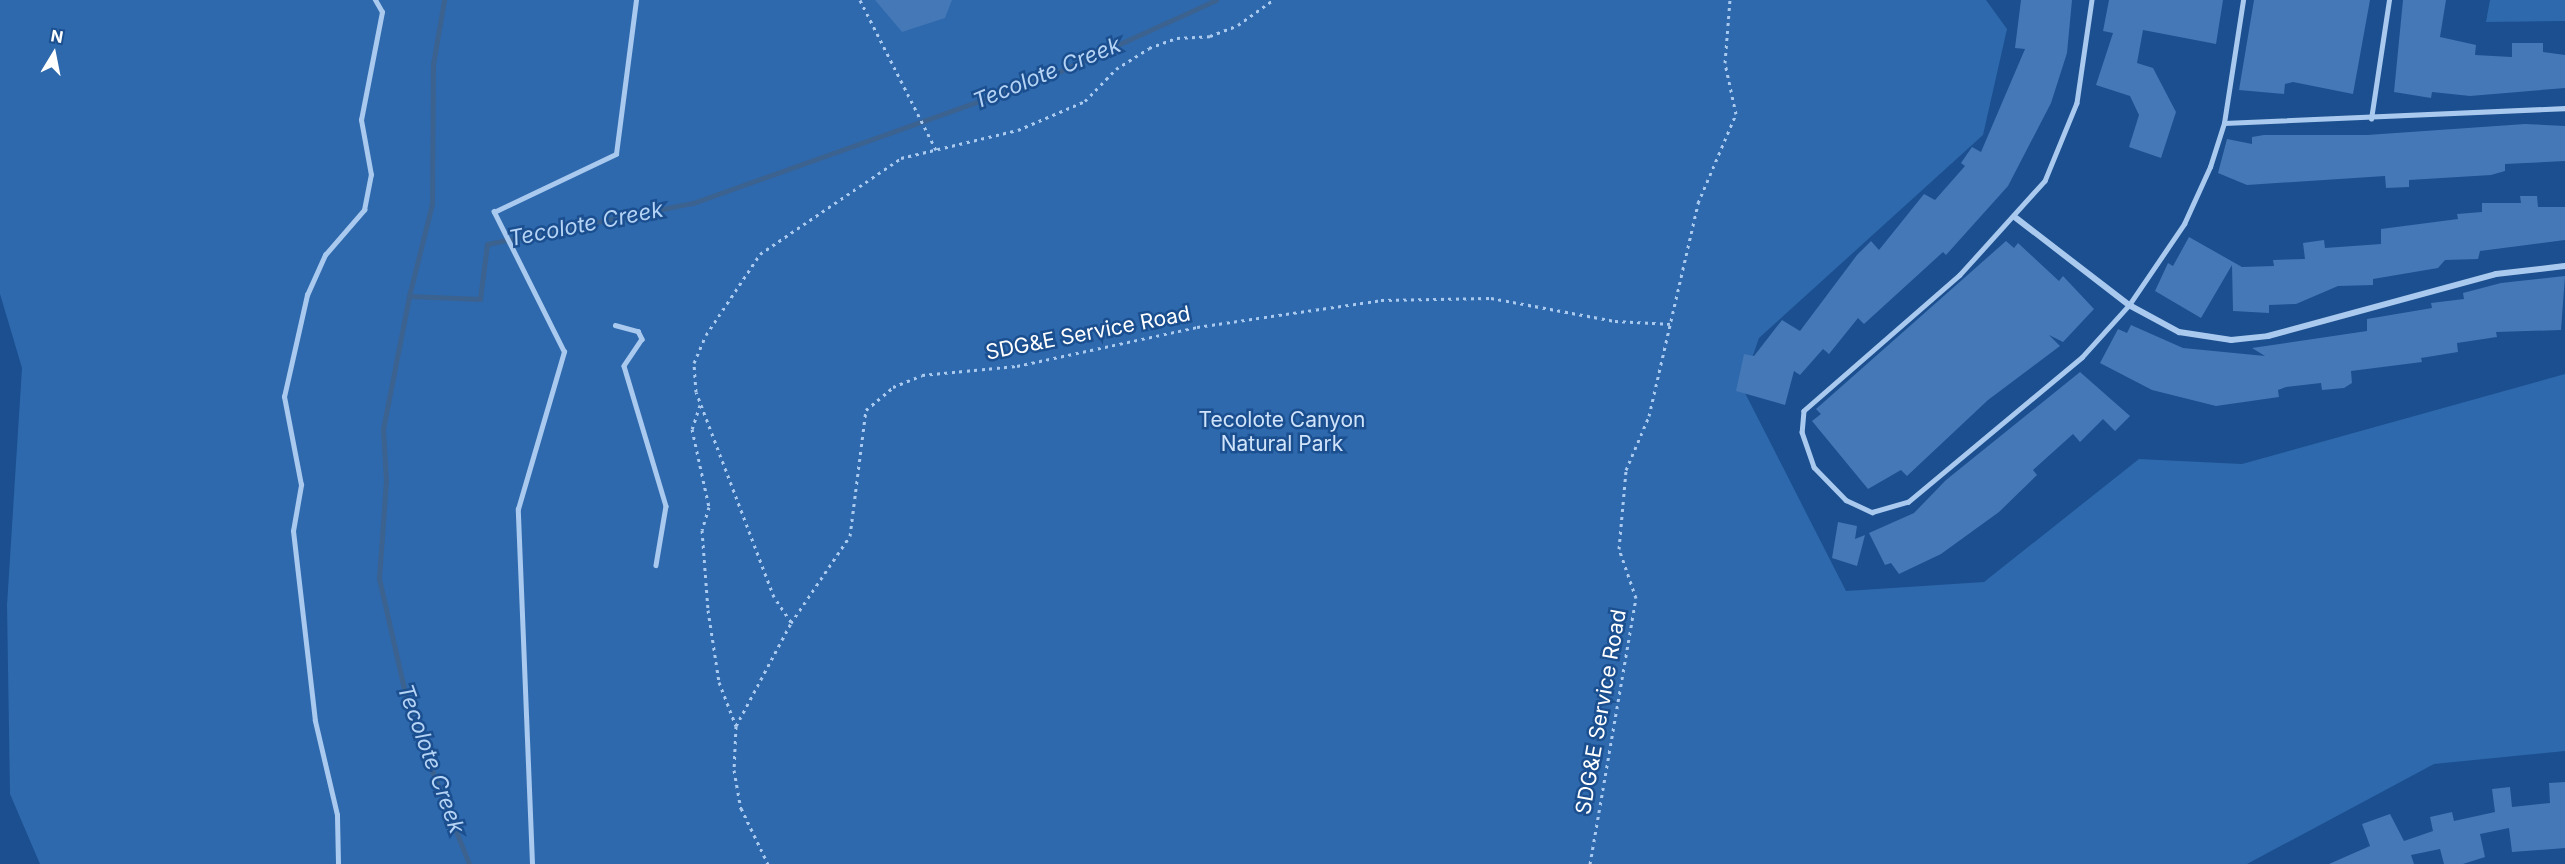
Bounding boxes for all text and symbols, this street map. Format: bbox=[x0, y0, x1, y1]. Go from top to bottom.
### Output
north arrow bbox=[24, 24, 84, 84]
text: N bbox=[49, 25, 65, 47]
water label: Tecolote Creek bbox=[969, 31, 1125, 115]
water label: Tecolote Creek bbox=[507, 196, 665, 252]
street label: SDG&E Service Road bbox=[984, 301, 1192, 365]
park label: Tecolote Canyon Natural Park bbox=[1199, 407, 1365, 457]
street label: SDG&E Service Road bbox=[1571, 607, 1631, 817]
water label: Tecolote Creek bbox=[392, 681, 470, 837]

